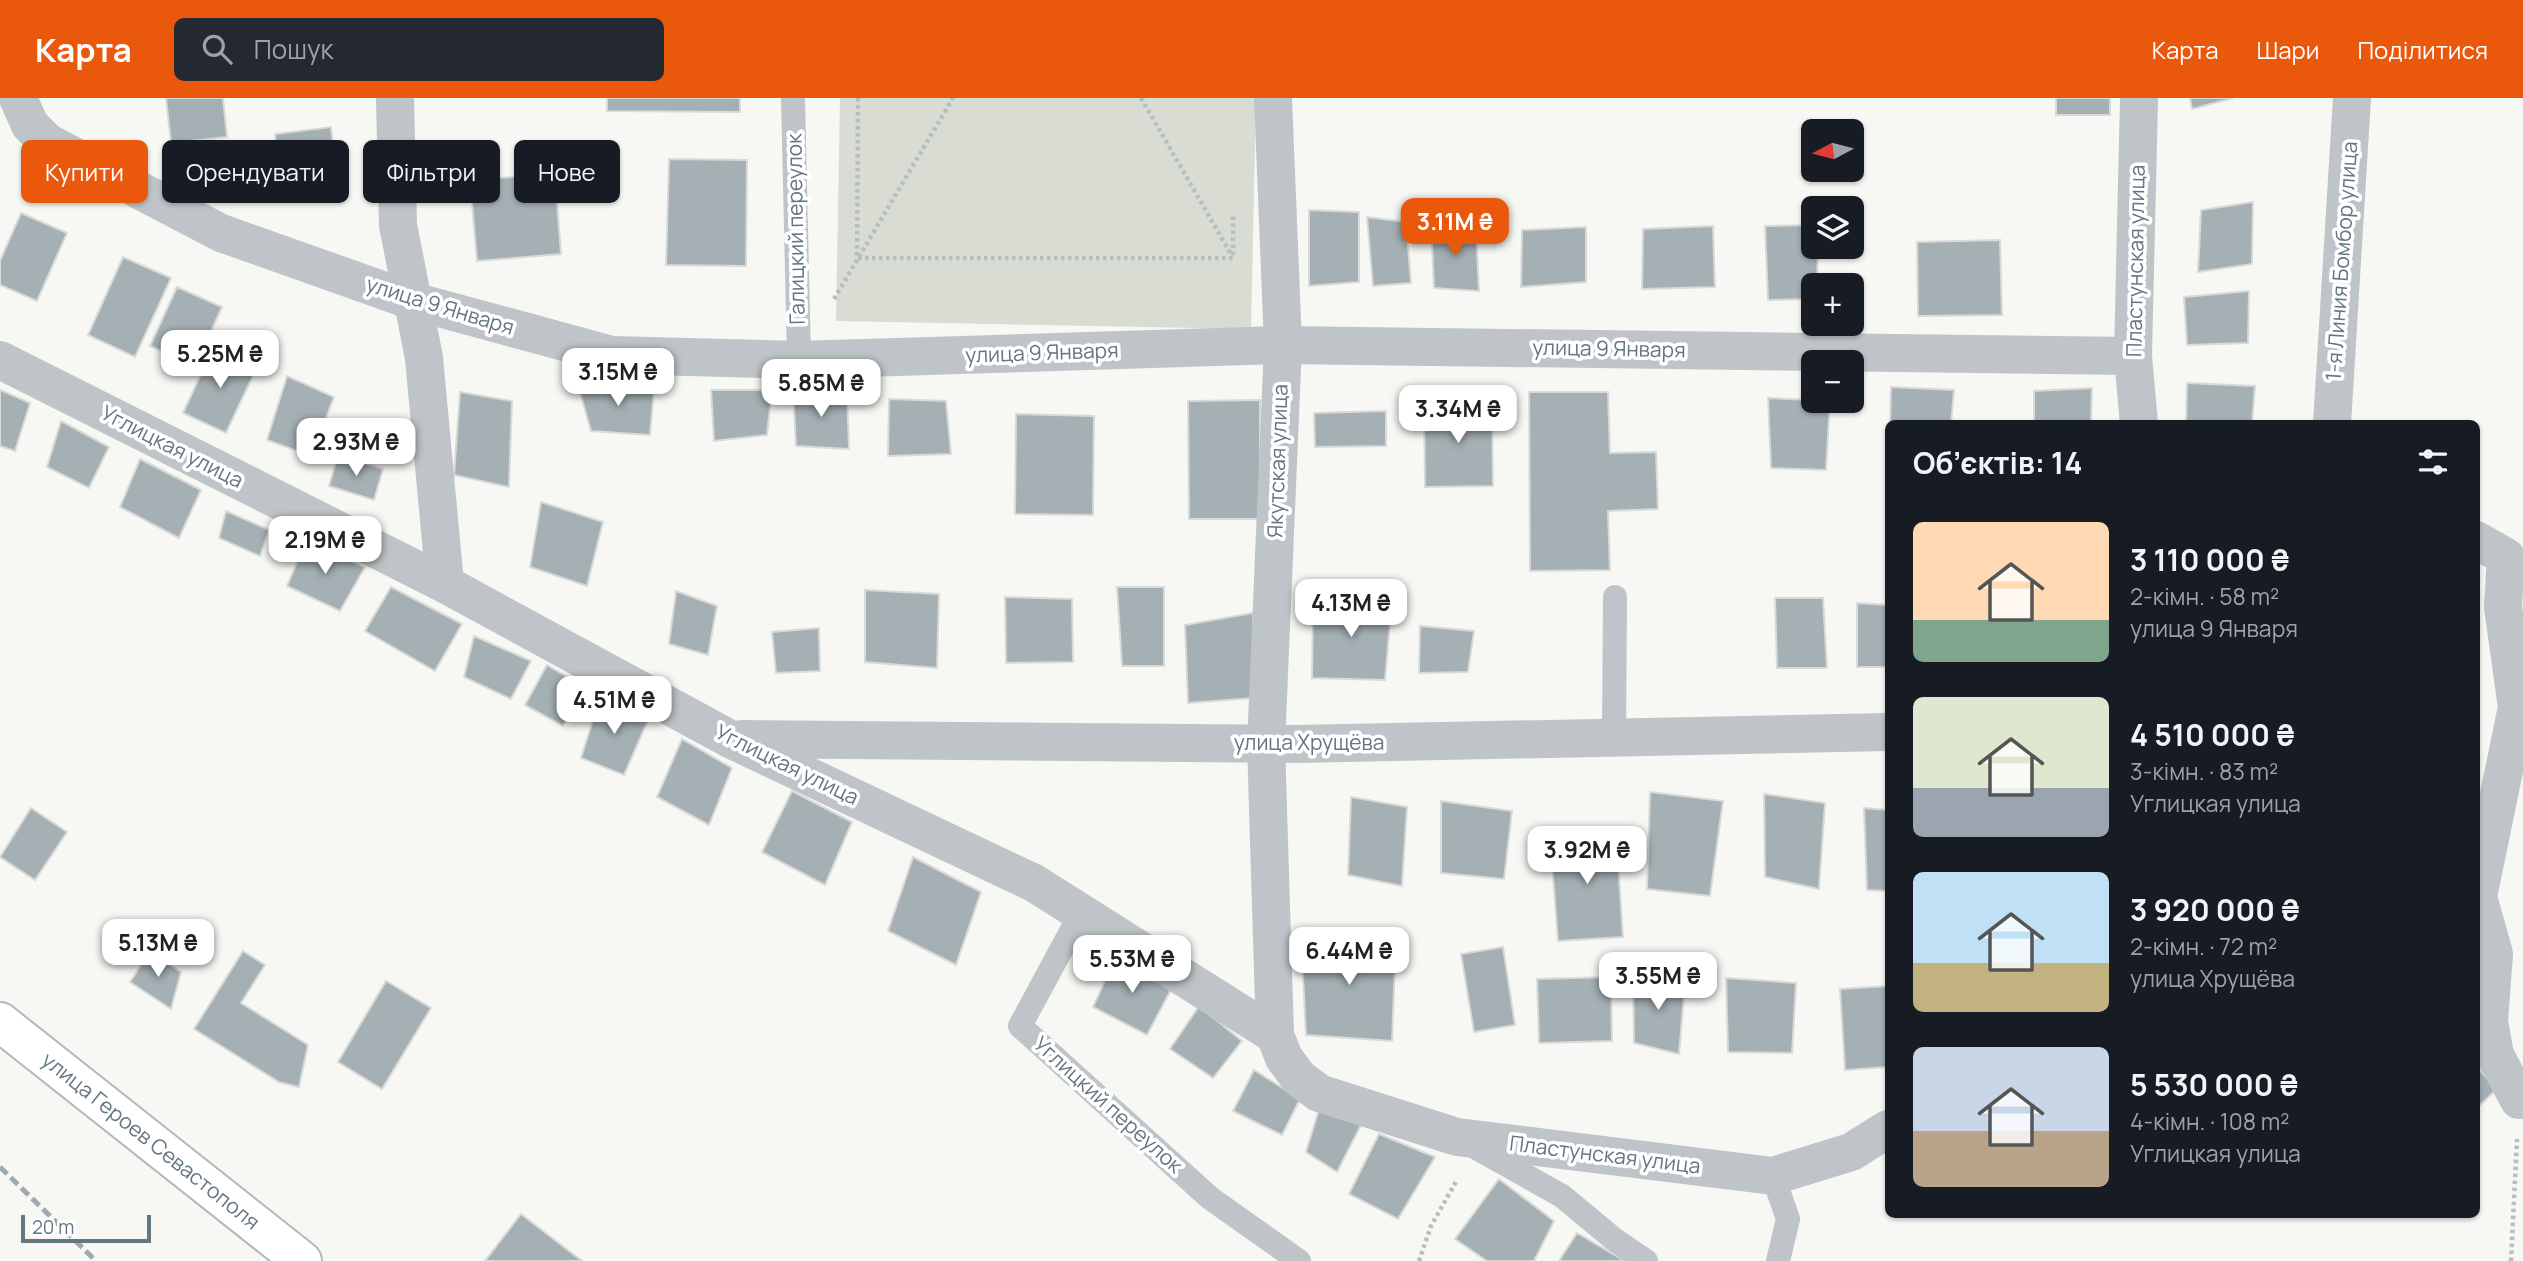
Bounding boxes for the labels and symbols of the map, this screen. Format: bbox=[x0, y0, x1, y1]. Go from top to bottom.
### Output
north arrow bbox=[1801, 119, 1864, 182]
street label: Галицкий переулок bbox=[779, 133, 811, 325]
street label: 1-я Линия Бомбор улица bbox=[2319, 140, 2363, 382]
street label: Пластунская улица bbox=[2119, 165, 2151, 357]
pin: 3.11M ₴ bbox=[1390, 198, 1520, 258]
street label: улица 9 Января bbox=[363, 269, 518, 341]
pin: 5.25M ₴ bbox=[155, 330, 285, 390]
street label: улица 9 Января bbox=[1532, 333, 1686, 363]
street label: улица 9 Января bbox=[965, 335, 1119, 369]
pin: 3.15M ₴ bbox=[553, 348, 683, 408]
pin: 5.85M ₴ bbox=[756, 360, 886, 419]
street label: Якутская улица bbox=[1260, 384, 1294, 538]
pin: 3.34M ₴ bbox=[1393, 386, 1523, 445]
street label: Углицкая улица bbox=[97, 398, 248, 494]
pin: 2.93M ₴ bbox=[291, 418, 421, 478]
pin: 2.19M ₴ bbox=[260, 517, 390, 576]
pin: 4.13M ₴ bbox=[1286, 580, 1416, 639]
pin: 4.51M ₴ bbox=[549, 676, 679, 736]
street label: Углицкая улица bbox=[711, 717, 864, 811]
street label: улица Хрущёва bbox=[1234, 728, 1384, 756]
pin: 3.92M ₴ bbox=[1522, 826, 1652, 886]
pin: 5.13M ₴ bbox=[93, 920, 223, 979]
pin: 6.44M ₴ bbox=[1284, 928, 1414, 987]
pin: 5.53M ₴ bbox=[1067, 936, 1197, 995]
pin: 3.55M ₴ bbox=[1593, 953, 1723, 1012]
street label: Углицкий переулок bbox=[1028, 1030, 1190, 1179]
street label: улица Героев Севастополя bbox=[36, 1045, 266, 1235]
street label: Пластунская улица bbox=[1508, 1128, 1702, 1180]
scale bar bbox=[21, 1212, 150, 1244]

